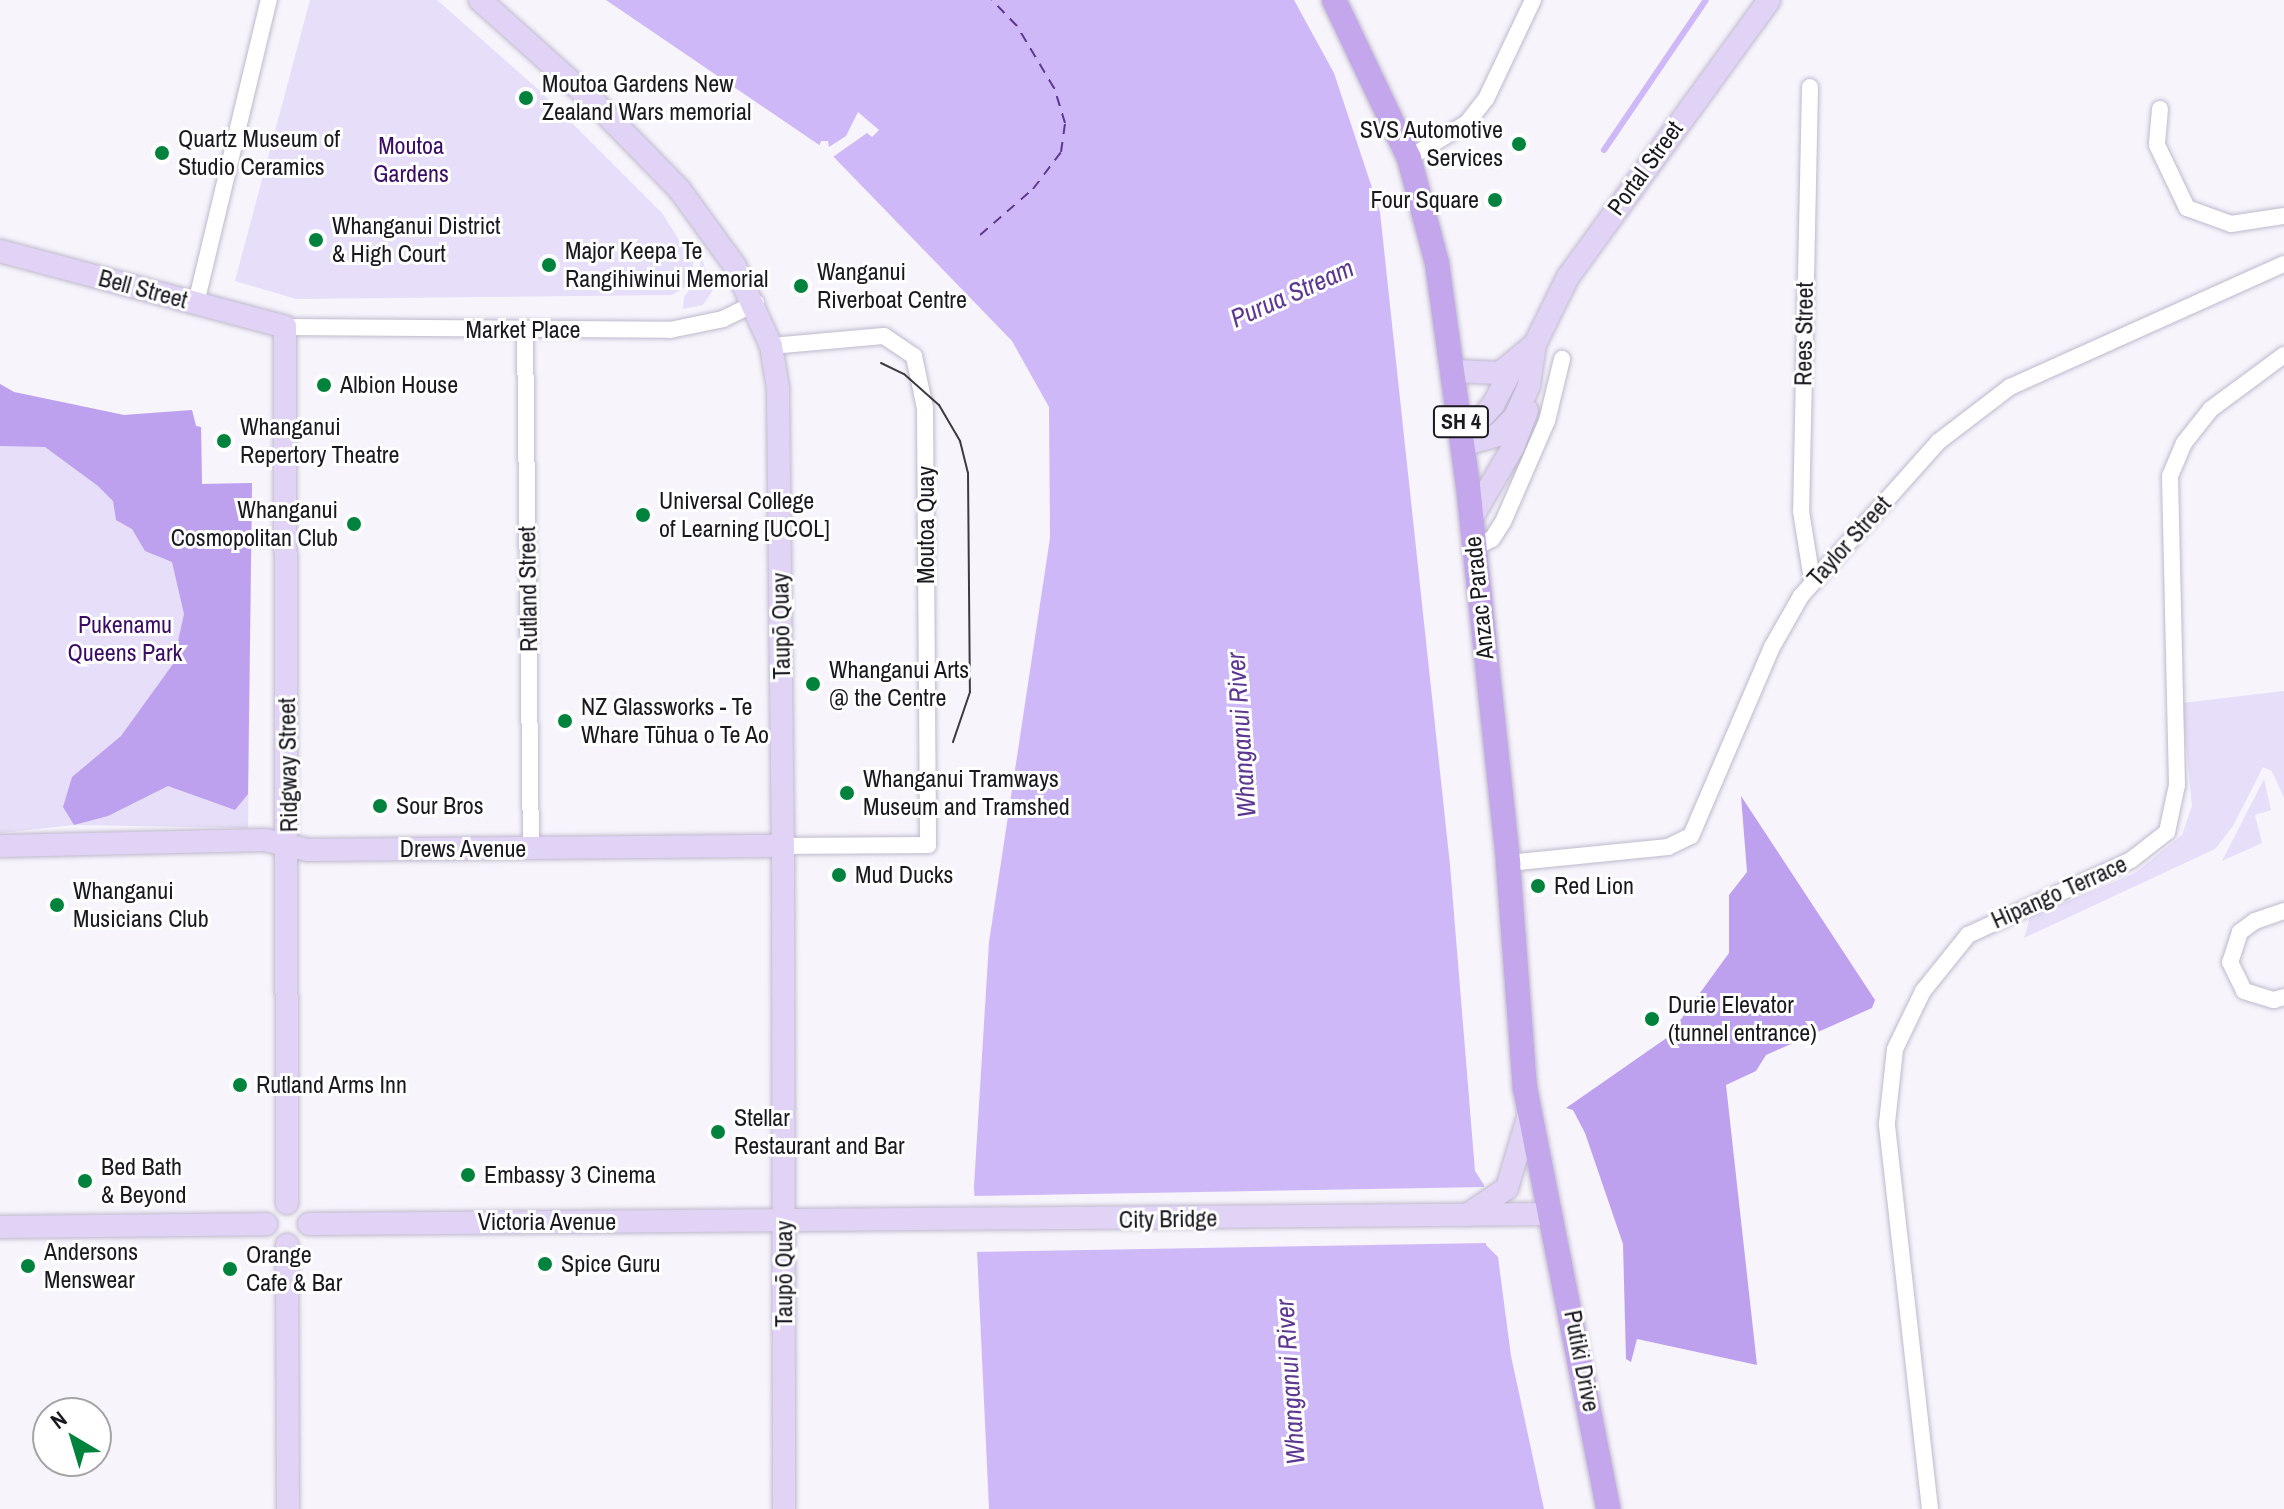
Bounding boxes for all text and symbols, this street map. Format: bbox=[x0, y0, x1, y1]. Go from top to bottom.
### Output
place label: Moutoa Gardens New Zealand Wars memorial bbox=[542, 70, 751, 126]
marker: Moutoa Gardens New Zealand Wars memorial bbox=[517, 89, 535, 107]
street label: Portal Street bbox=[1601, 115, 1689, 221]
place label: SVS Automotive Services bbox=[1359, 116, 1503, 172]
place label: Quartz Museum of Studio Ceramics bbox=[178, 125, 340, 181]
park label: Moutoa Gardens bbox=[373, 132, 449, 188]
marker: SVS Automotive Services bbox=[1510, 135, 1528, 153]
marker: Quartz Museum of Studio Ceramics bbox=[153, 144, 171, 162]
place label: Four Square bbox=[1371, 186, 1479, 214]
marker: Four Square bbox=[1486, 191, 1504, 209]
place label: Whanganui District & High Court bbox=[332, 212, 500, 268]
marker: Whanganui District & High Court bbox=[307, 231, 325, 249]
place label: Major Keepa Te Rangihiwinui Memorial bbox=[565, 237, 768, 293]
water label: Purua Stream bbox=[1226, 252, 1358, 334]
marker: Major Keepa Te Rangihiwinui Memorial bbox=[540, 256, 558, 274]
place label: Wanganui Riverboat Centre bbox=[817, 258, 967, 314]
street label: Bell Street bbox=[95, 263, 191, 315]
marker: Wanganui Riverboat Centre bbox=[792, 277, 810, 295]
street label: Rees Street bbox=[1789, 282, 1819, 386]
street label: Market Place bbox=[466, 316, 580, 344]
place label: Albion House bbox=[340, 371, 458, 399]
marker: Albion House bbox=[315, 376, 333, 394]
road number: SH 4 bbox=[1431, 404, 1491, 440]
place label: Whanganui Repertory Theatre bbox=[240, 413, 400, 469]
marker: Whanganui Repertory Theatre bbox=[215, 432, 233, 450]
street label: Moutoa Quay bbox=[912, 466, 940, 584]
place label: Universal College of Learning [UCOL] bbox=[659, 487, 830, 543]
street label: Taylor Street bbox=[1801, 490, 1897, 592]
place label: Whanganui Cosmopolitan Club bbox=[171, 496, 338, 552]
marker: Universal College of Learning [UCOL] bbox=[634, 506, 652, 524]
marker: Whanganui Cosmopolitan Club bbox=[345, 515, 363, 533]
street label: Rutland Street bbox=[513, 526, 543, 652]
street label: Anzac Parade bbox=[1458, 535, 1500, 661]
street label: Taupō Quay bbox=[766, 573, 796, 679]
park label: Pukenamu Queens Park bbox=[68, 611, 182, 667]
water label: Whanganui River bbox=[1220, 651, 1262, 819]
place label: Whanganui Arts @ the Centre bbox=[829, 656, 970, 712]
marker: Whanganui Arts @ the Centre bbox=[804, 675, 822, 693]
place label: NZ Glassworks - Te Whare Tūhua o Te Ao bbox=[581, 693, 771, 749]
street label: Ridgway Street bbox=[272, 697, 304, 833]
marker: NZ Glassworks - Te Whare Tūhua o Te Ao bbox=[556, 712, 574, 730]
place label: Whanganui Tramways Museum and Tramshed bbox=[863, 765, 1070, 821]
marker: Whanganui Tramways Museum and Tramshed bbox=[838, 784, 856, 802]
place label: Sour Bros bbox=[396, 792, 484, 820]
marker: Sour Bros bbox=[371, 797, 389, 815]
street label: Drews Avenue bbox=[399, 835, 527, 863]
street label: Hipango Terrace bbox=[1987, 849, 2131, 935]
place label: Mud Ducks bbox=[855, 861, 953, 889]
marker: Mud Ducks bbox=[830, 866, 848, 884]
place label: Red Lion bbox=[1554, 872, 1634, 900]
place label: Whanganui Musicians Club bbox=[73, 877, 209, 933]
marker: Red Lion bbox=[1529, 877, 1547, 895]
marker: Whanganui Musicians Club bbox=[48, 896, 66, 914]
place label: Durie Elevator (tunnel entrance) bbox=[1668, 991, 1817, 1047]
marker: Durie Elevator (tunnel entrance) bbox=[1643, 1010, 1661, 1028]
place label: Rutland Arms Inn bbox=[256, 1071, 408, 1099]
marker: Rutland Arms Inn bbox=[231, 1076, 249, 1094]
place label: Stellar Restaurant and Bar bbox=[734, 1104, 905, 1160]
marker: Stellar Restaurant and Bar bbox=[709, 1123, 727, 1141]
place label: Bed Bath & Beyond bbox=[101, 1153, 186, 1209]
place label: Embassy 3 Cinema bbox=[484, 1161, 656, 1189]
marker: Embassy 3 Cinema bbox=[459, 1166, 477, 1184]
marker: Bed Bath & Beyond bbox=[76, 1172, 94, 1190]
street label: City Bridge bbox=[1119, 1204, 1217, 1234]
street label: Victoria Avenue bbox=[477, 1208, 617, 1236]
street label: Taupō Quay bbox=[770, 1221, 798, 1327]
place label: Andersons Menswear bbox=[44, 1238, 138, 1294]
place label: Orange Cafe & Bar bbox=[246, 1241, 342, 1297]
place label: Spice Guru bbox=[561, 1250, 661, 1278]
marker: Spice Guru bbox=[536, 1255, 554, 1273]
marker: Andersons Menswear bbox=[19, 1257, 37, 1275]
marker: Orange Cafe & Bar bbox=[221, 1260, 239, 1278]
water label: Whanganui River bbox=[1269, 1298, 1311, 1466]
street label: Putiki Drive bbox=[1558, 1308, 1606, 1414]
north arrow bbox=[32, 1397, 112, 1477]
text: N bbox=[44, 1404, 73, 1435]

